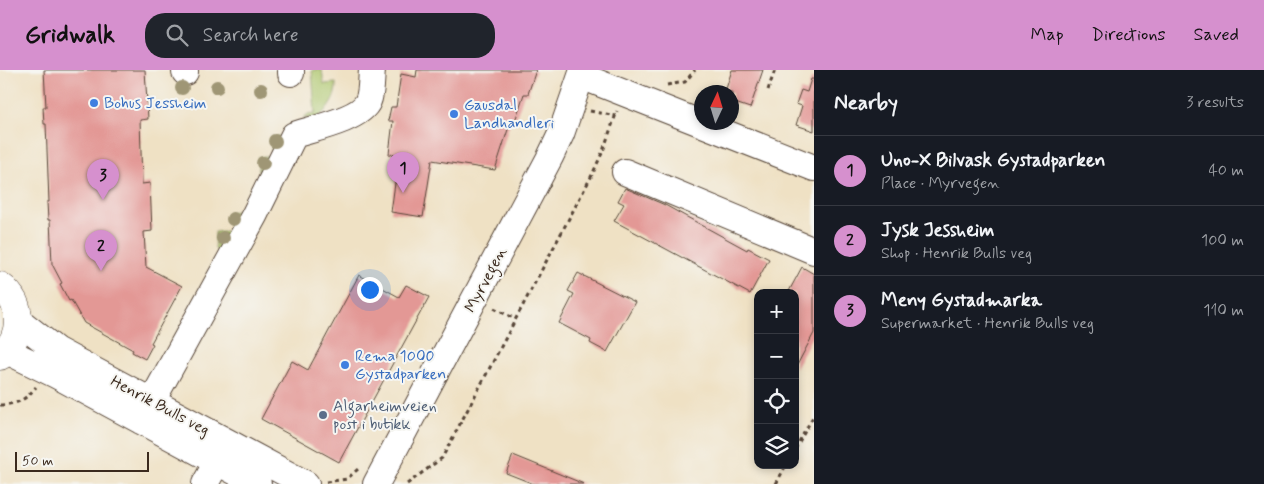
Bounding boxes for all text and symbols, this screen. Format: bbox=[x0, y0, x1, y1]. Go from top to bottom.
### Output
search box bbox=[145, 13, 495, 58]
text: Gridwalk bbox=[25, 20, 115, 51]
icon: search bbox=[163, 21, 191, 49]
text: Search here bbox=[203, 23, 298, 48]
text: Map bbox=[1031, 23, 1064, 47]
text: Directions bbox=[1092, 23, 1166, 47]
text: Saved bbox=[1194, 23, 1239, 47]
north arrow bbox=[694, 85, 739, 130]
text: Nearby bbox=[834, 89, 898, 117]
text: 3 results bbox=[1186, 92, 1244, 113]
place label: Bohus Jessheim bbox=[104, 93, 207, 114]
place label: Gausdal Landhandleri bbox=[464, 95, 555, 134]
marker: Bohus Jessheim bbox=[88, 97, 100, 109]
marker: Gausdal Landhandleri bbox=[448, 108, 460, 120]
text: Uno-X Bilvask Gystadparken bbox=[881, 148, 1106, 173]
pin: 1 bbox=[387, 152, 419, 193]
pin: 3 bbox=[87, 159, 119, 200]
text: 1 bbox=[846, 160, 854, 181]
text: 40 m bbox=[1208, 160, 1244, 181]
text: Place · Myrvegen bbox=[881, 173, 1000, 194]
text: Jysk Jessheim bbox=[881, 218, 994, 243]
pin: 2 bbox=[85, 230, 117, 271]
text: 2 bbox=[846, 230, 854, 251]
text: 100 m bbox=[1201, 230, 1244, 251]
street label: Myrvegen bbox=[460, 243, 513, 317]
text: Shop · Henrik Bulls veg bbox=[881, 243, 1032, 264]
your location bbox=[357, 277, 383, 303]
text: Meny Gystadmarka bbox=[881, 288, 1042, 313]
map controls bbox=[754, 289, 799, 469]
button: + bbox=[754, 289, 799, 334]
text: 3 bbox=[846, 300, 854, 321]
text: 110 m bbox=[1203, 300, 1244, 321]
text: Supermarket · Henrik Bulls veg bbox=[881, 313, 1094, 334]
button: − bbox=[754, 334, 799, 379]
place label: Rema 1000 Gystadparken bbox=[355, 346, 446, 385]
marker: Rema 1000 Gystadparken bbox=[339, 359, 351, 371]
street label: Henrik Bulls veg bbox=[107, 371, 213, 441]
button: locate bbox=[754, 379, 799, 424]
place label: Algarheimveien post i butikk bbox=[333, 396, 437, 435]
marker: Algarheimveien post i butikk bbox=[317, 409, 329, 421]
button: layers bbox=[754, 424, 799, 469]
scale bar bbox=[15, 449, 149, 472]
text: 50 m bbox=[22, 452, 53, 470]

